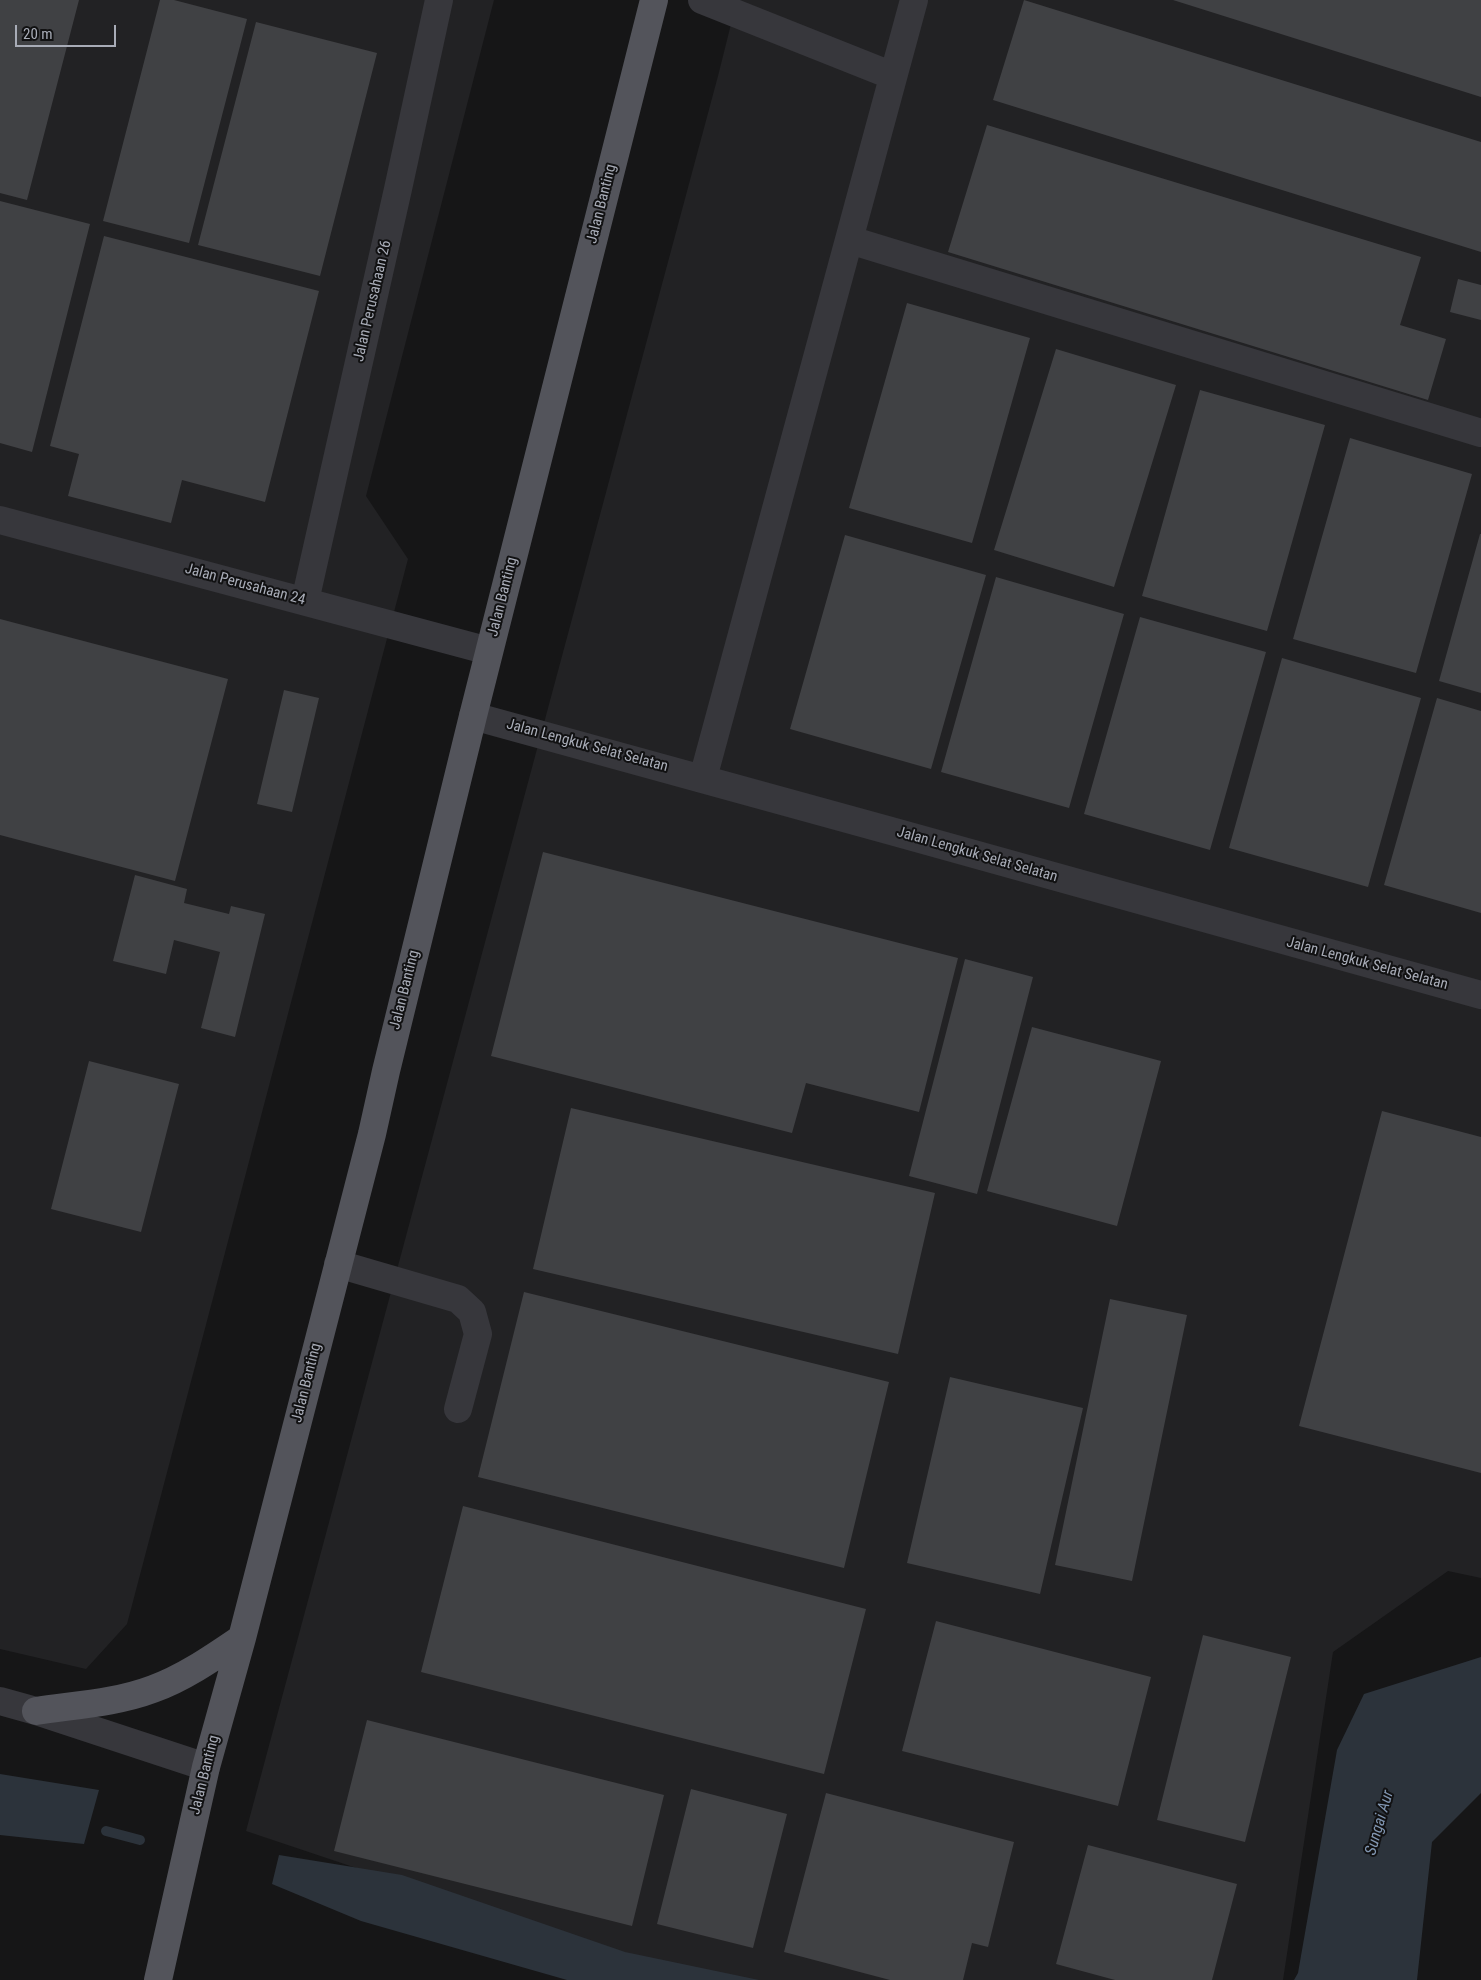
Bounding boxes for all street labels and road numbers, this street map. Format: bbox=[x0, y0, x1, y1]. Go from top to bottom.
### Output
street label: Jalan Banting bbox=[583, 163, 621, 245]
street label: Jalan Perusahaan 26 bbox=[350, 239, 396, 363]
street label: Jalan Banting bbox=[484, 556, 522, 638]
street label: Jalan Perusahaan 24 bbox=[183, 560, 307, 610]
street label: Jalan Lengkuk Selat Selatan bbox=[504, 716, 670, 776]
street label: Jalan Lengkuk Selat Selatan bbox=[895, 823, 1059, 887]
street label: Jalan Lengkuk Selat Selatan bbox=[1284, 934, 1450, 994]
street label: Jalan Banting bbox=[386, 949, 424, 1031]
street label: Jalan Banting bbox=[288, 1342, 326, 1424]
street label: Jalan Banting bbox=[186, 1734, 224, 1816]

